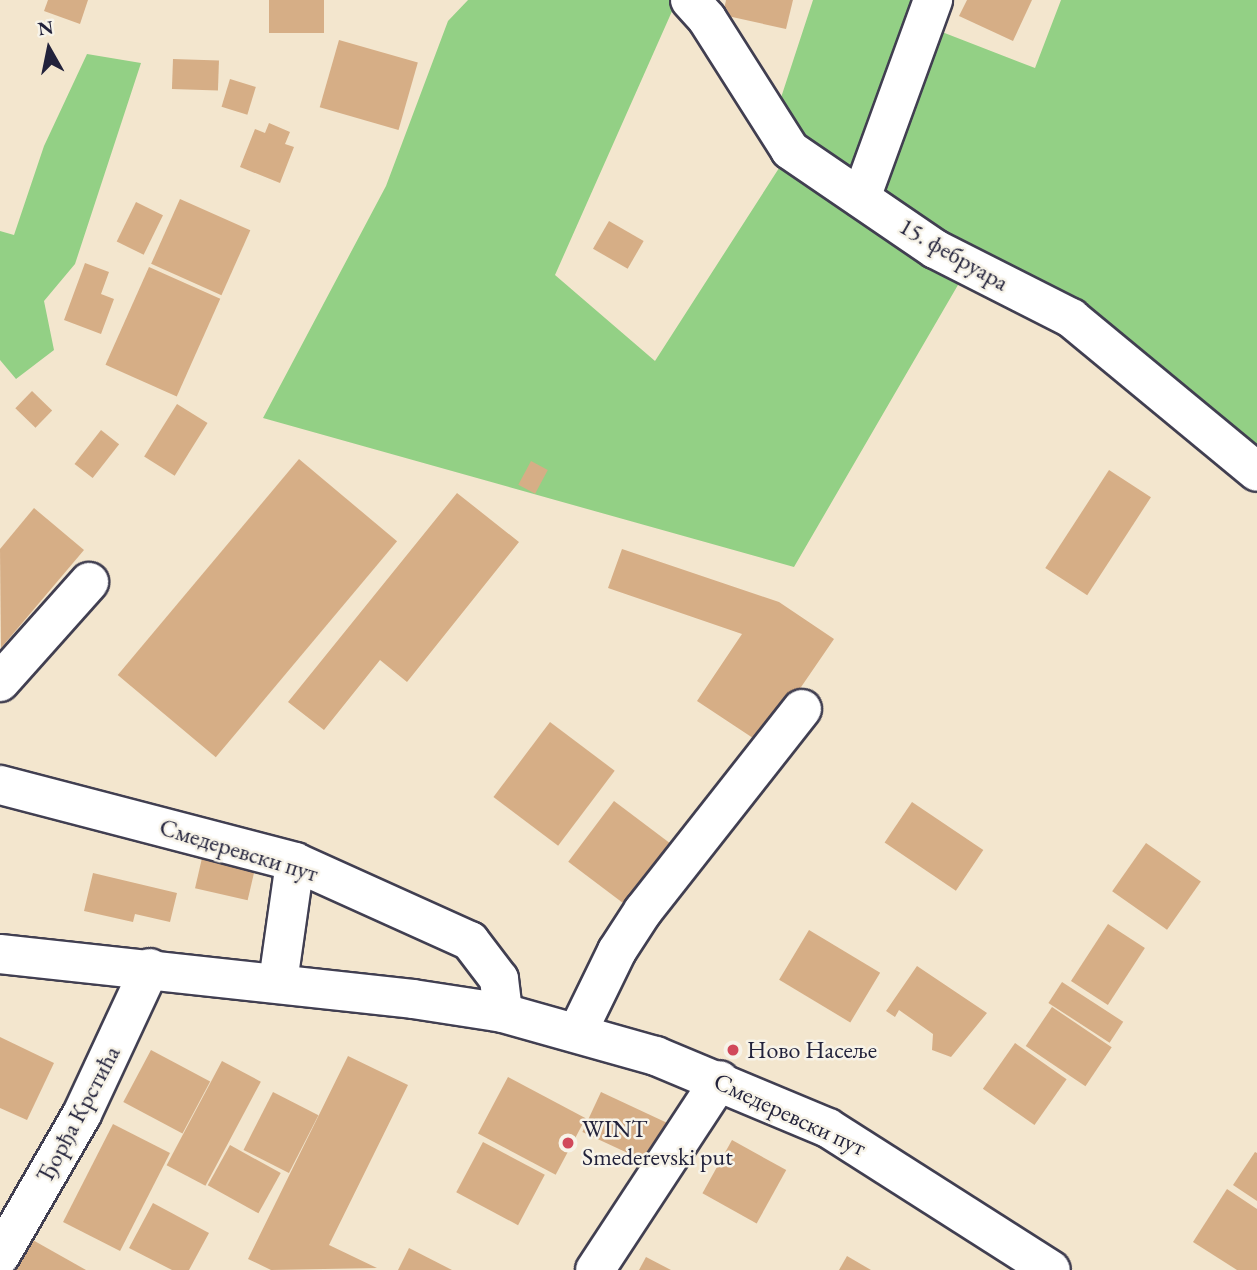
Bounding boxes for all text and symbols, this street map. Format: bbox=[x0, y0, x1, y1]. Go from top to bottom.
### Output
north arrow bbox=[14, 14, 84, 84]
text: N bbox=[36, 14, 55, 41]
street label: 15. фебруара bbox=[894, 211, 1014, 297]
street label: Смедеревски пут bbox=[156, 812, 322, 888]
place label: Ново Насеље bbox=[747, 1036, 877, 1064]
street label: Ђорђа Крстића bbox=[30, 1041, 126, 1187]
marker: Ново Насеље bbox=[725, 1042, 741, 1058]
street label: Смедеревски пут bbox=[709, 1066, 871, 1162]
place label: WINT Smederevski put bbox=[582, 1115, 733, 1171]
marker: WINT Smederevski put bbox=[560, 1135, 576, 1151]

